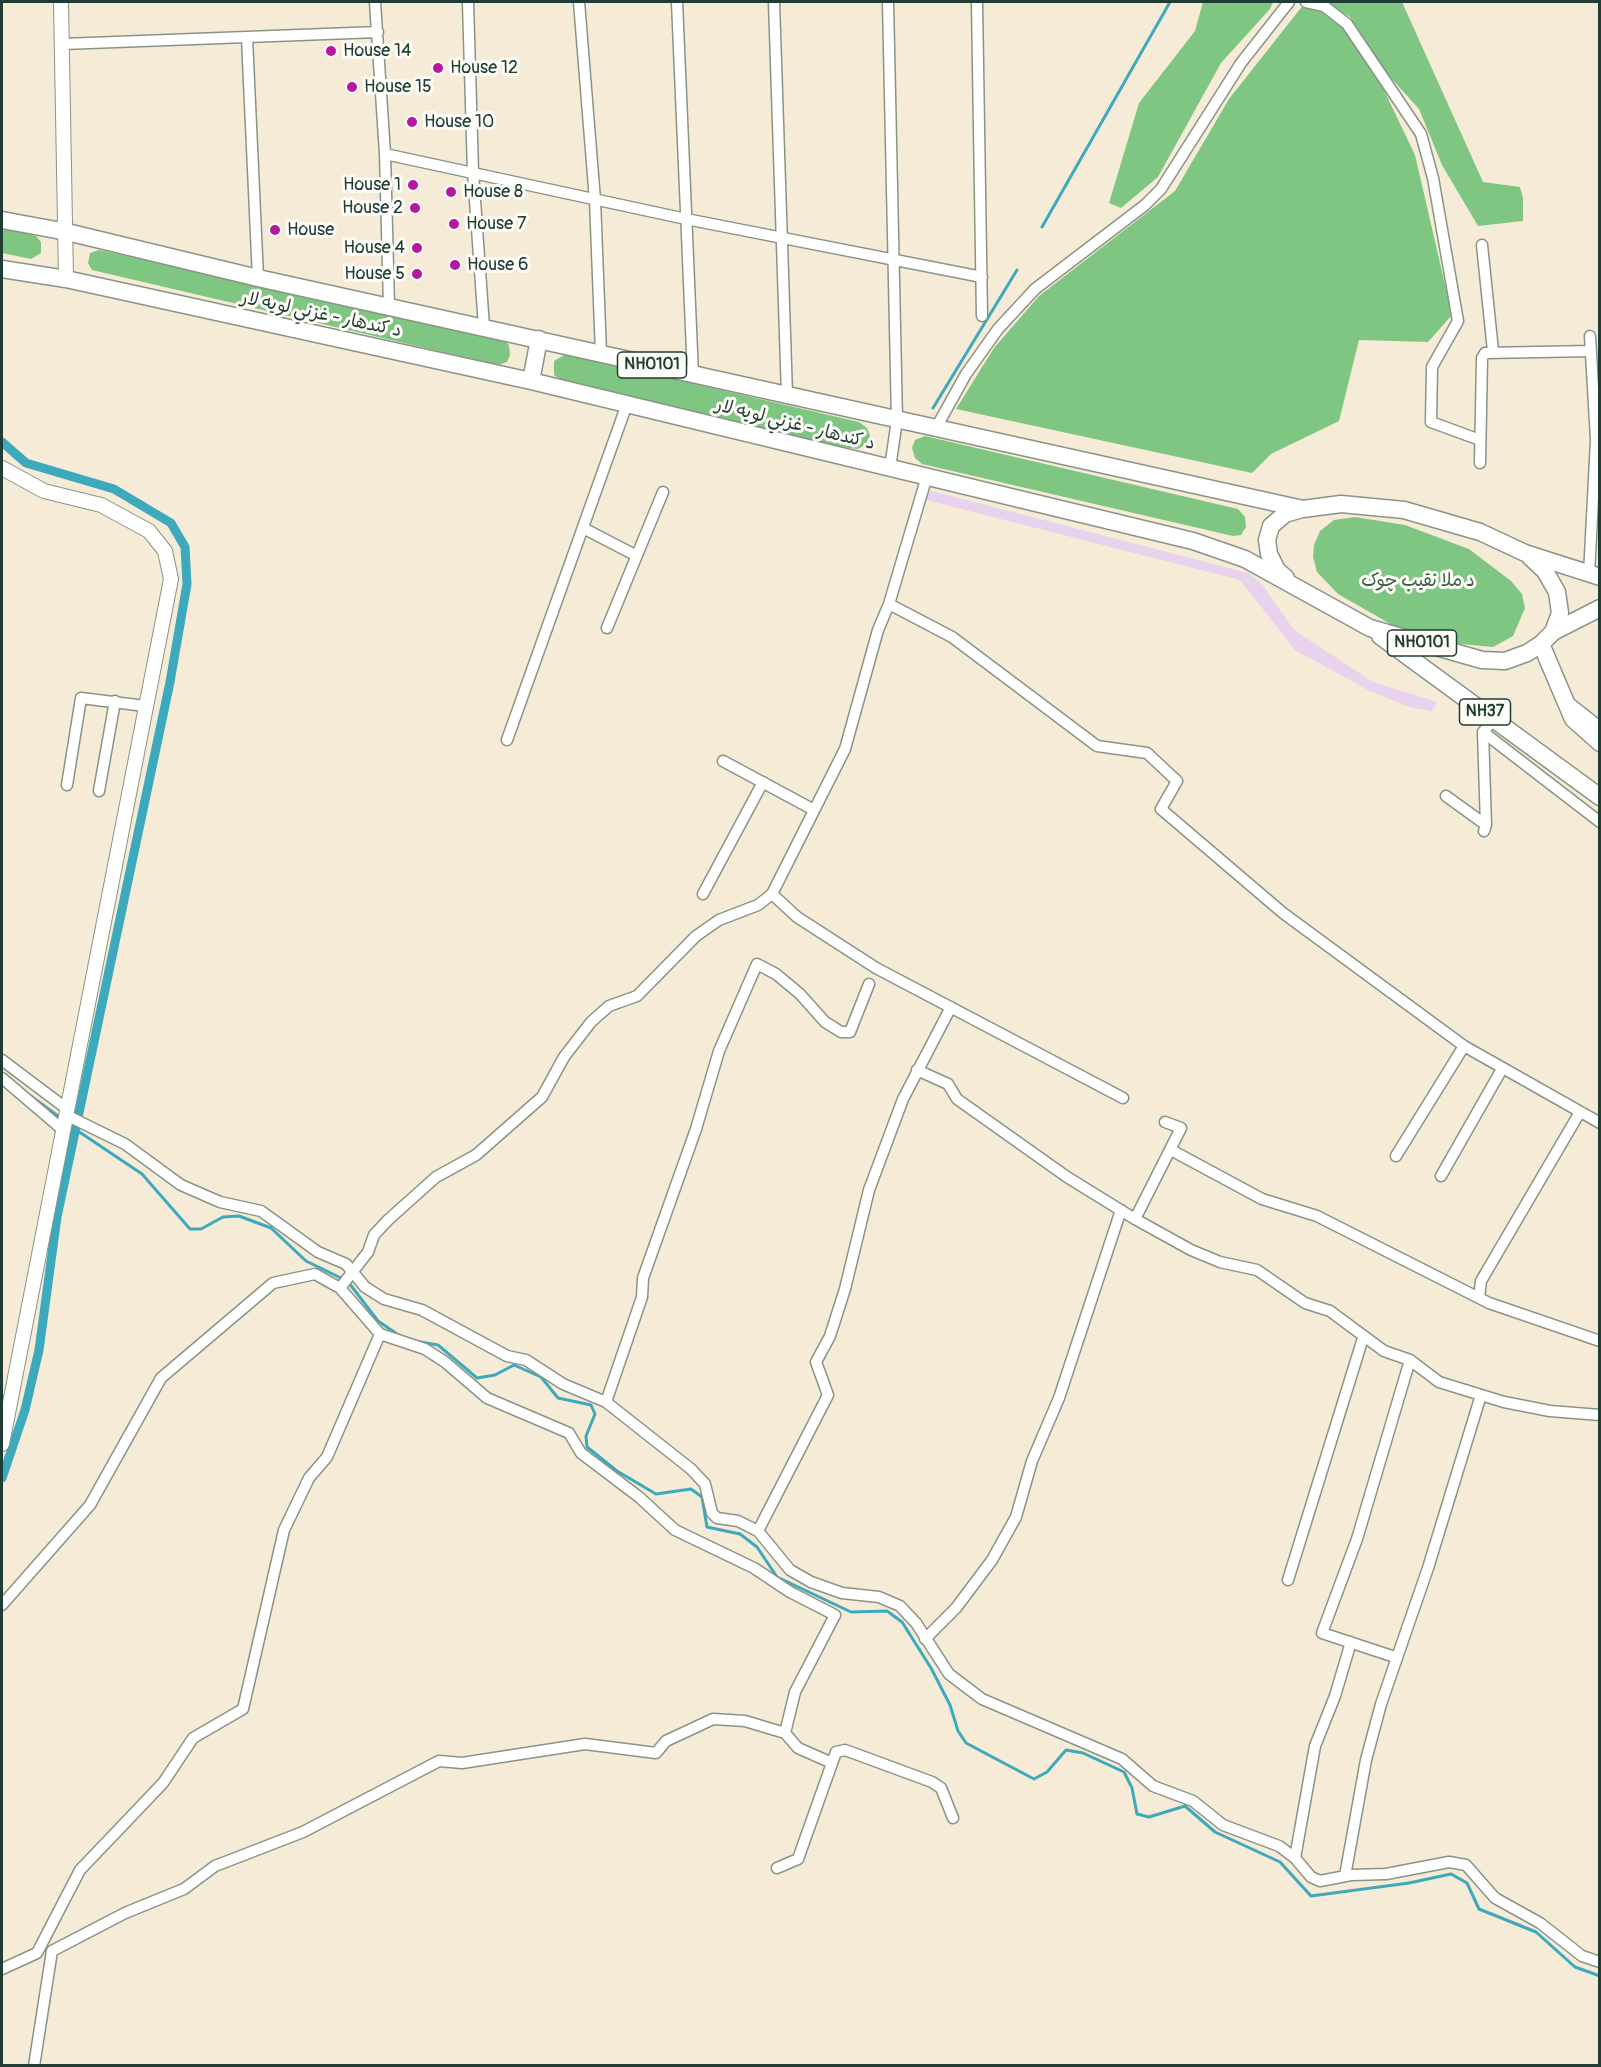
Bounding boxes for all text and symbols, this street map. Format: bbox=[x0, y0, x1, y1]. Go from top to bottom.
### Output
place label: House 14 bbox=[343, 40, 411, 62]
marker: House 14 bbox=[324, 44, 338, 58]
place label: House 12 bbox=[450, 57, 518, 79]
marker: House 12 bbox=[431, 61, 445, 75]
place label: House 15 bbox=[364, 76, 432, 98]
marker: House 15 bbox=[345, 80, 359, 94]
place label: House 10 bbox=[424, 111, 494, 133]
marker: House 10 bbox=[405, 115, 419, 129]
place label: House 1 bbox=[343, 174, 401, 196]
marker: House 1 bbox=[406, 178, 420, 192]
place label: House 8 bbox=[463, 181, 523, 203]
marker: House 8 bbox=[444, 185, 458, 199]
place label: House 2 bbox=[342, 197, 403, 219]
marker: House 2 bbox=[408, 201, 422, 215]
place label: House 7 bbox=[466, 213, 526, 235]
marker: House 7 bbox=[447, 217, 461, 231]
place label: House bbox=[287, 219, 334, 241]
marker: House bbox=[268, 223, 282, 237]
place label: House 4 bbox=[344, 237, 405, 259]
marker: House 4 bbox=[410, 241, 424, 255]
place label: House 6 bbox=[467, 254, 528, 276]
marker: House 6 bbox=[448, 258, 462, 272]
place label: House 5 bbox=[344, 263, 405, 285]
marker: House 5 bbox=[410, 267, 424, 281]
street label: د کندهار - غزني لويه لار bbox=[239, 287, 403, 343]
road number: NH0101 bbox=[618, 352, 686, 378]
street label: د کندهار - غزني لويه لار bbox=[713, 395, 877, 455]
park label: د ملا نقيب چوک bbox=[1361, 570, 1475, 592]
road number: NH0101 bbox=[1388, 630, 1456, 656]
road number: NH37 bbox=[1460, 699, 1510, 725]

